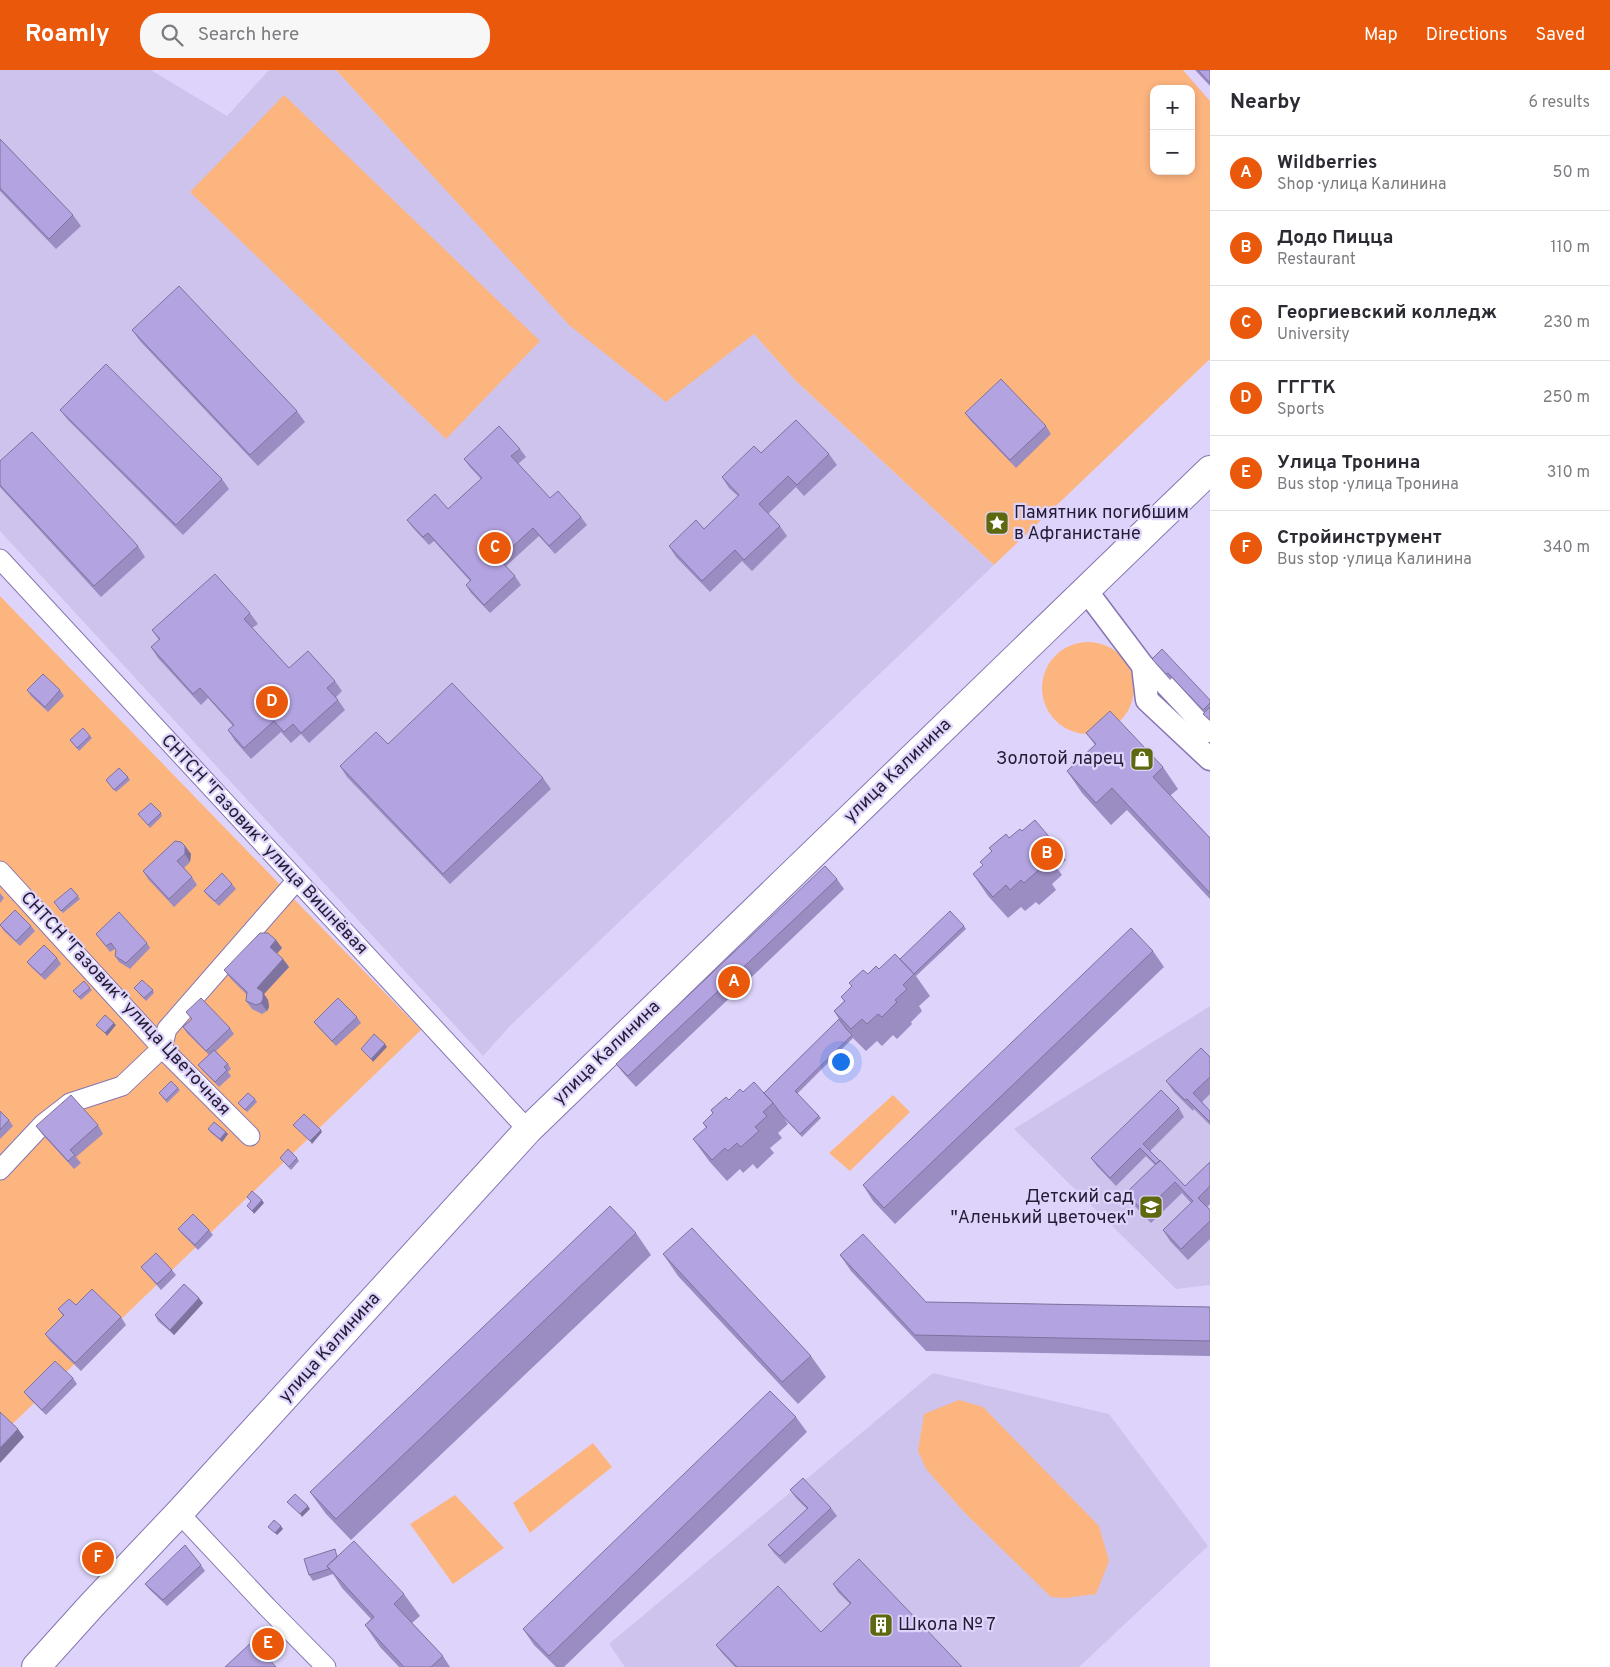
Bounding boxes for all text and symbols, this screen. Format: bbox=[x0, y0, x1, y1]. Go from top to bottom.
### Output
search box bbox=[140, 13, 490, 58]
text: Roamly bbox=[25, 20, 110, 50]
icon: search bbox=[158, 21, 186, 49]
text: Search here bbox=[198, 23, 299, 47]
text: Map bbox=[1364, 24, 1398, 47]
text: Directions bbox=[1426, 24, 1508, 47]
text: Saved bbox=[1536, 24, 1585, 47]
map controls bbox=[1150, 85, 1195, 175]
button: + bbox=[1150, 85, 1195, 130]
text: Nearby bbox=[1230, 89, 1301, 116]
text: 6 results bbox=[1528, 93, 1590, 113]
button: − bbox=[1150, 130, 1195, 175]
text: Wildberries bbox=[1277, 151, 1377, 175]
text: A bbox=[1240, 163, 1252, 183]
text: 50 m bbox=[1553, 163, 1590, 183]
text: Shop · улица Калинина bbox=[1277, 175, 1446, 195]
text: Додо Пицца bbox=[1277, 226, 1393, 250]
text: B bbox=[1240, 238, 1252, 258]
text: 110 m bbox=[1550, 238, 1590, 258]
text: Restaurant bbox=[1277, 250, 1356, 270]
text: Георгиевский колледж bbox=[1277, 301, 1497, 325]
text: C bbox=[1241, 313, 1251, 333]
text: 230 m bbox=[1543, 313, 1590, 333]
text: University bbox=[1277, 325, 1350, 345]
text: ГГГТК bbox=[1277, 376, 1336, 400]
text: D bbox=[1240, 388, 1252, 408]
text: 250 m bbox=[1543, 388, 1590, 408]
text: Sports bbox=[1277, 400, 1325, 420]
text: Улица Тронина bbox=[1277, 451, 1420, 475]
text: E bbox=[1241, 463, 1251, 483]
text: 310 m bbox=[1547, 463, 1590, 483]
text: Bus stop · улица Тронина bbox=[1277, 475, 1459, 495]
place label: Памятник погибшим в Афганистане bbox=[1014, 502, 1189, 546]
place icon: Памятник погибшим в Афганистане bbox=[984, 510, 1010, 536]
text: Стройинструмент bbox=[1277, 526, 1442, 550]
pin: C bbox=[479, 529, 511, 567]
text: F bbox=[1241, 538, 1251, 558]
text: 340 m bbox=[1543, 538, 1590, 558]
text: Bus stop · улица Калинина bbox=[1277, 550, 1472, 570]
pin: D bbox=[256, 683, 288, 721]
street label: улица Калинина bbox=[839, 714, 957, 828]
street label: СНТСН "Газовик" улица Вишнёвая bbox=[155, 730, 373, 960]
shop icon: Золотой ларец bbox=[1129, 746, 1155, 772]
place label: Золотой ларец bbox=[996, 748, 1124, 771]
pin: B bbox=[1031, 835, 1063, 873]
street label: СНТСН "Газовик" улица Цветочная bbox=[15, 887, 235, 1121]
pin: A bbox=[718, 963, 750, 1001]
street label: улица Калинина bbox=[548, 996, 666, 1110]
your location bbox=[828, 1049, 854, 1075]
place label: Детский сад "Аленький цветочек" bbox=[950, 1186, 1134, 1230]
school or university icon: Детский сад "Аленький цветочек" bbox=[1138, 1194, 1164, 1220]
street label: улица Калинина bbox=[274, 1288, 386, 1408]
pin: F bbox=[82, 1539, 114, 1577]
building icon: Школа № 7 bbox=[868, 1612, 894, 1638]
place label: Школа № 7 bbox=[898, 1614, 996, 1637]
pin: E bbox=[252, 1625, 284, 1663]

